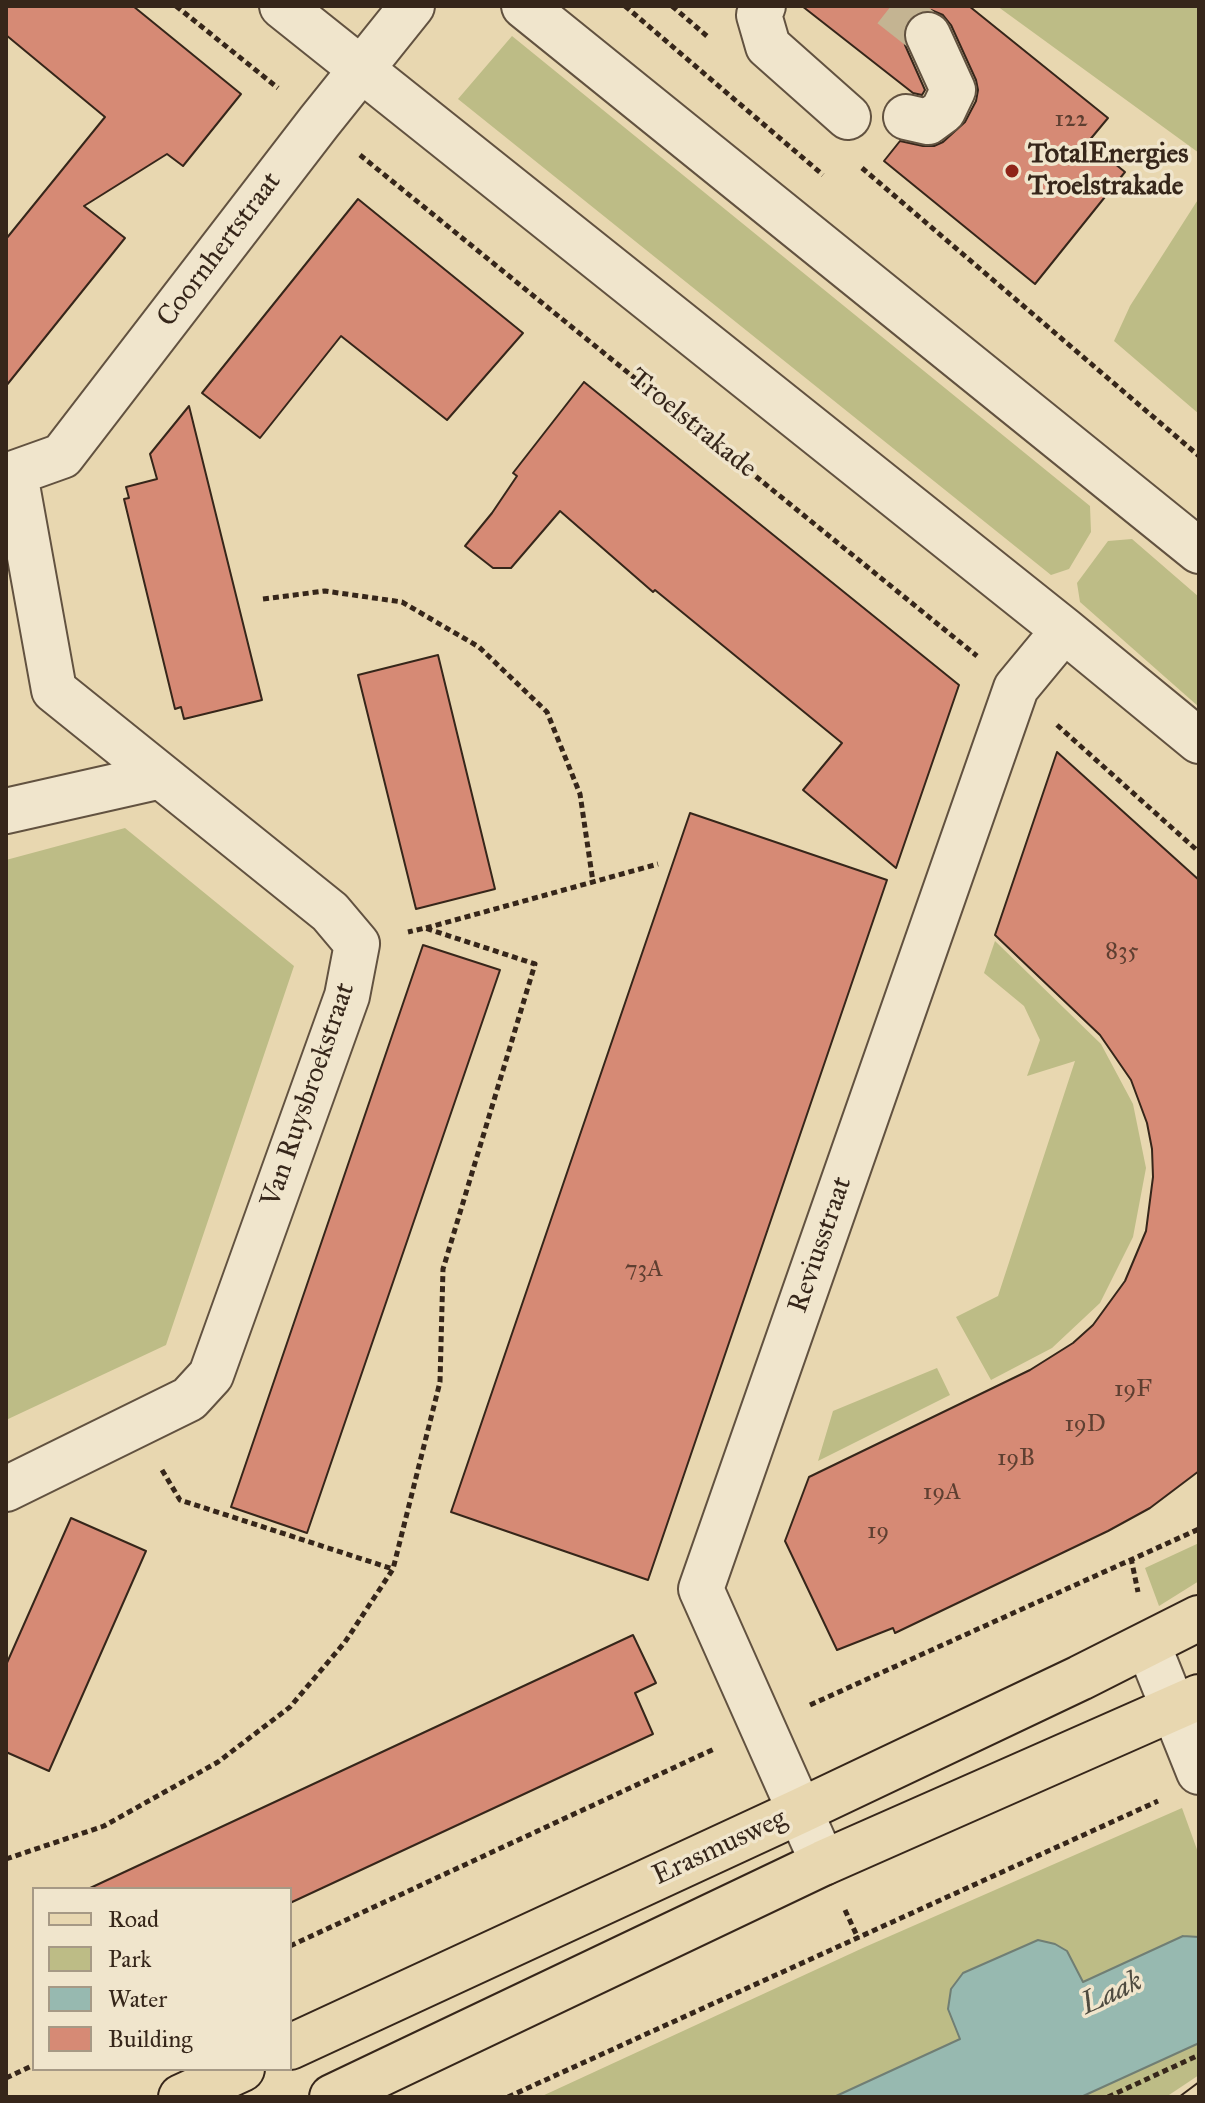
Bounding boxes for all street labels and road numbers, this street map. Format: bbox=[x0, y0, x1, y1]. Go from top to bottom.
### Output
street label: Coornhertstraat bbox=[151, 166, 289, 334]
street label: Troelstrakade bbox=[621, 362, 763, 486]
street label: Van Ruysbroekstraat bbox=[255, 979, 363, 1211]
street label: Reviusstraat bbox=[782, 1173, 860, 1317]
street label: Erasmusweg bbox=[648, 1802, 792, 1894]

